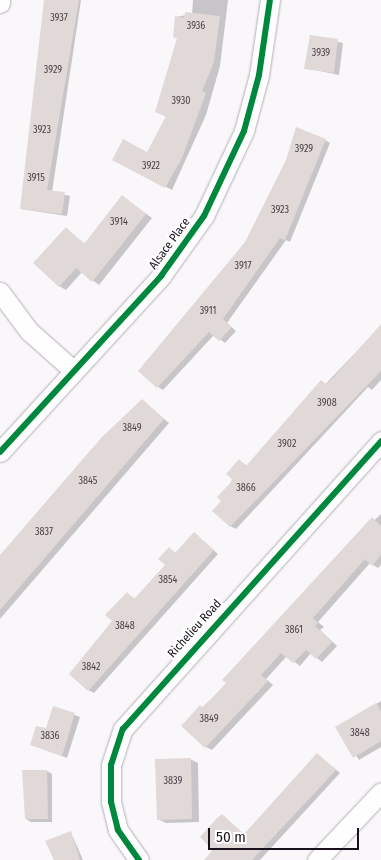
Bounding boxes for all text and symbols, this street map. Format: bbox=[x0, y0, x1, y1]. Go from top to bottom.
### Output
house number: 3937 bbox=[50, 13, 68, 25]
house number: 3936 bbox=[187, 21, 205, 33]
house number: 3939 bbox=[312, 48, 330, 60]
house number: 3929 bbox=[44, 65, 62, 77]
house number: 3930 bbox=[172, 96, 190, 108]
house number: 3923 bbox=[33, 125, 51, 137]
house number: 3929 bbox=[295, 144, 313, 156]
house number: 3922 bbox=[142, 161, 160, 173]
house number: 3915 bbox=[27, 173, 45, 185]
house number: 3923 bbox=[271, 205, 289, 217]
street label: Alsace Place bbox=[147, 215, 193, 273]
house number: 3914 bbox=[110, 217, 128, 229]
house number: 3917 bbox=[234, 261, 252, 273]
house number: 3911 bbox=[200, 306, 216, 318]
house number: 3908 bbox=[317, 398, 337, 410]
house number: 3849 bbox=[122, 423, 142, 435]
house number: 3902 bbox=[278, 439, 296, 451]
house number: 3845 bbox=[79, 476, 97, 488]
house number: 3866 bbox=[236, 483, 256, 495]
house number: 3837 bbox=[35, 527, 53, 539]
house number: 3854 bbox=[159, 575, 177, 587]
street label: Richelieu Road bbox=[165, 597, 225, 661]
house number: 3848 bbox=[115, 621, 135, 633]
house number: 3861 bbox=[285, 625, 303, 637]
house number: 3842 bbox=[82, 662, 100, 674]
house number: 3849 bbox=[199, 714, 219, 726]
house number: 3848 bbox=[350, 728, 370, 740]
house number: 3836 bbox=[41, 731, 59, 743]
house number: 3839 bbox=[164, 776, 182, 788]
scale bar bbox=[211, 818, 362, 850]
text: 50 m bbox=[216, 828, 246, 846]

